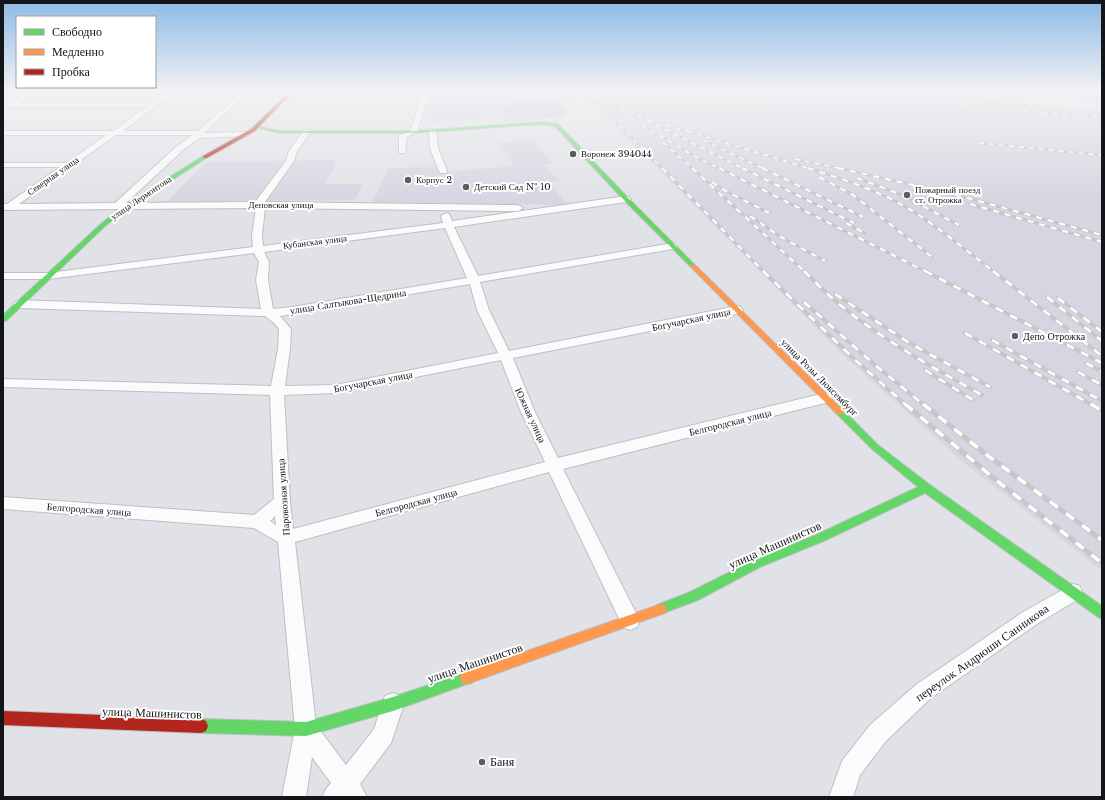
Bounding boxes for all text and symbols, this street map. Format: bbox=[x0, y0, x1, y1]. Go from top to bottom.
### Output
legend bbox=[16, 16, 156, 88]
text: Свободно bbox=[52, 24, 102, 39]
text: Медленно bbox=[52, 44, 104, 59]
text: Пробка bbox=[52, 64, 90, 79]
place label: Воронеж 394044 bbox=[581, 148, 652, 159]
marker: Воронеж 394044 bbox=[568, 149, 578, 159]
street label: Северная улица bbox=[25, 154, 81, 197]
street label: улица Лермонтова bbox=[108, 173, 173, 222]
place label: Корпус 2 bbox=[416, 174, 452, 185]
marker: Корпус 2 bbox=[403, 175, 413, 185]
place label: Детский Сад № 10 bbox=[474, 181, 551, 192]
marker: Детский Сад № 10 bbox=[461, 182, 471, 192]
place label: Пожарный поезд ст. Отрожка bbox=[915, 184, 981, 205]
marker: Пожарный поезд ст. Отрожка bbox=[902, 190, 912, 200]
street label: Деповская улица bbox=[249, 199, 313, 210]
street label: Кубанская улица bbox=[282, 232, 348, 251]
street label: улица Салтыкова-Щедрина bbox=[289, 286, 408, 317]
street label: Богучарская улица bbox=[651, 305, 732, 334]
place label: Депо Отрожка bbox=[1023, 330, 1086, 343]
marker: Депо Отрожка bbox=[1010, 331, 1020, 341]
street label: улица Розы Люксембург bbox=[778, 336, 861, 419]
street label: Богучарская улица bbox=[333, 367, 414, 396]
street label: Южная улица bbox=[512, 386, 549, 445]
street label: Белгородская улица bbox=[688, 406, 773, 439]
street label: Паровозная улица bbox=[274, 457, 293, 536]
street label: Белгородская улица bbox=[374, 485, 459, 520]
street label: Белгородская улица bbox=[46, 500, 132, 519]
street label: улица Машинистов bbox=[726, 517, 824, 572]
street label: переулок Андрюши Санникова bbox=[912, 600, 1052, 704]
street label: улица Машинистов bbox=[425, 639, 525, 686]
street label: улица Машинистов bbox=[102, 703, 202, 722]
place label: Баня bbox=[490, 754, 515, 769]
marker: Баня bbox=[477, 757, 487, 767]

